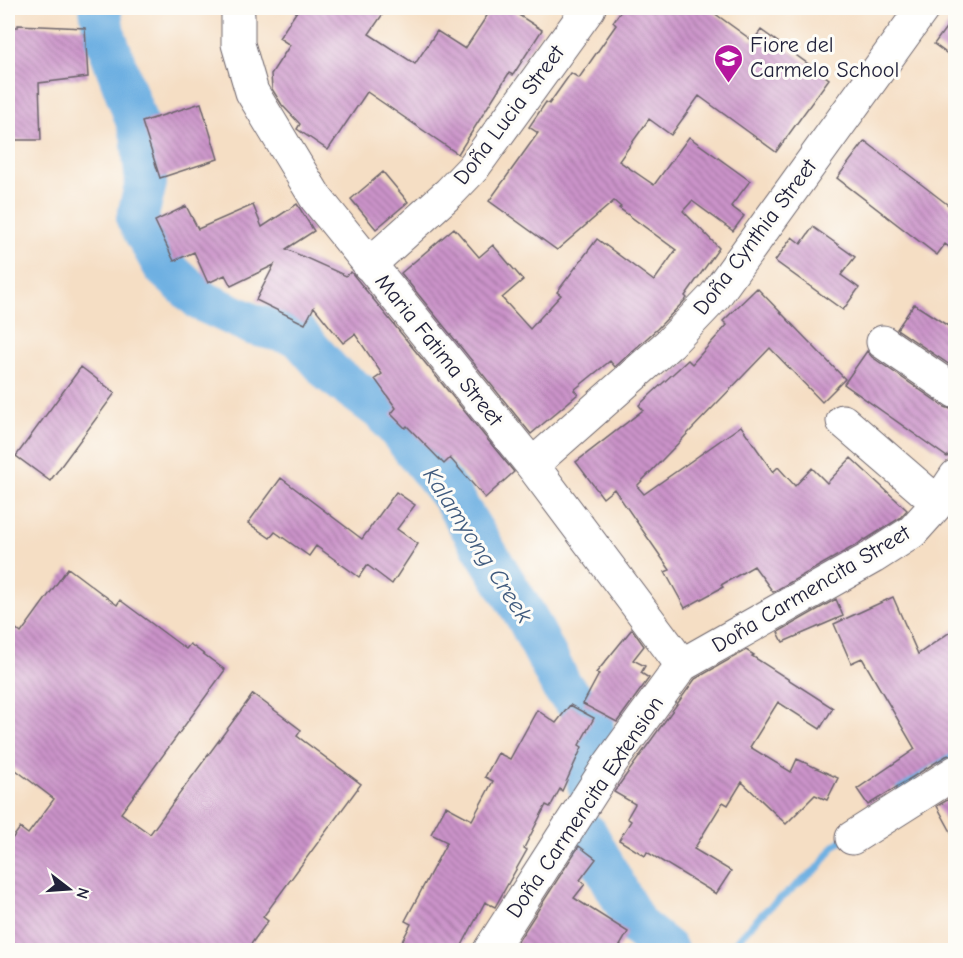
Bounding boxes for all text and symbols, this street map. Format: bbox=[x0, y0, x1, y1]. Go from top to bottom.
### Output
place label: Fiore del Carmelo School bbox=[750, 32, 899, 83]
street label: Doña Lucia Street bbox=[448, 40, 570, 190]
school or university icon: Fiore del Carmelo School bbox=[713, 42, 745, 84]
street label: Doña Cynthia Street bbox=[688, 153, 823, 320]
street label: Maria Fatima Street bbox=[370, 269, 509, 432]
water label: Kalamyong Creek bbox=[417, 462, 539, 628]
street label: Doña Carmencita Street bbox=[707, 519, 915, 658]
street label: Doña Carmencita Extension bbox=[501, 691, 669, 923]
north arrow bbox=[39, 859, 99, 919]
text: N bbox=[72, 885, 93, 901]

